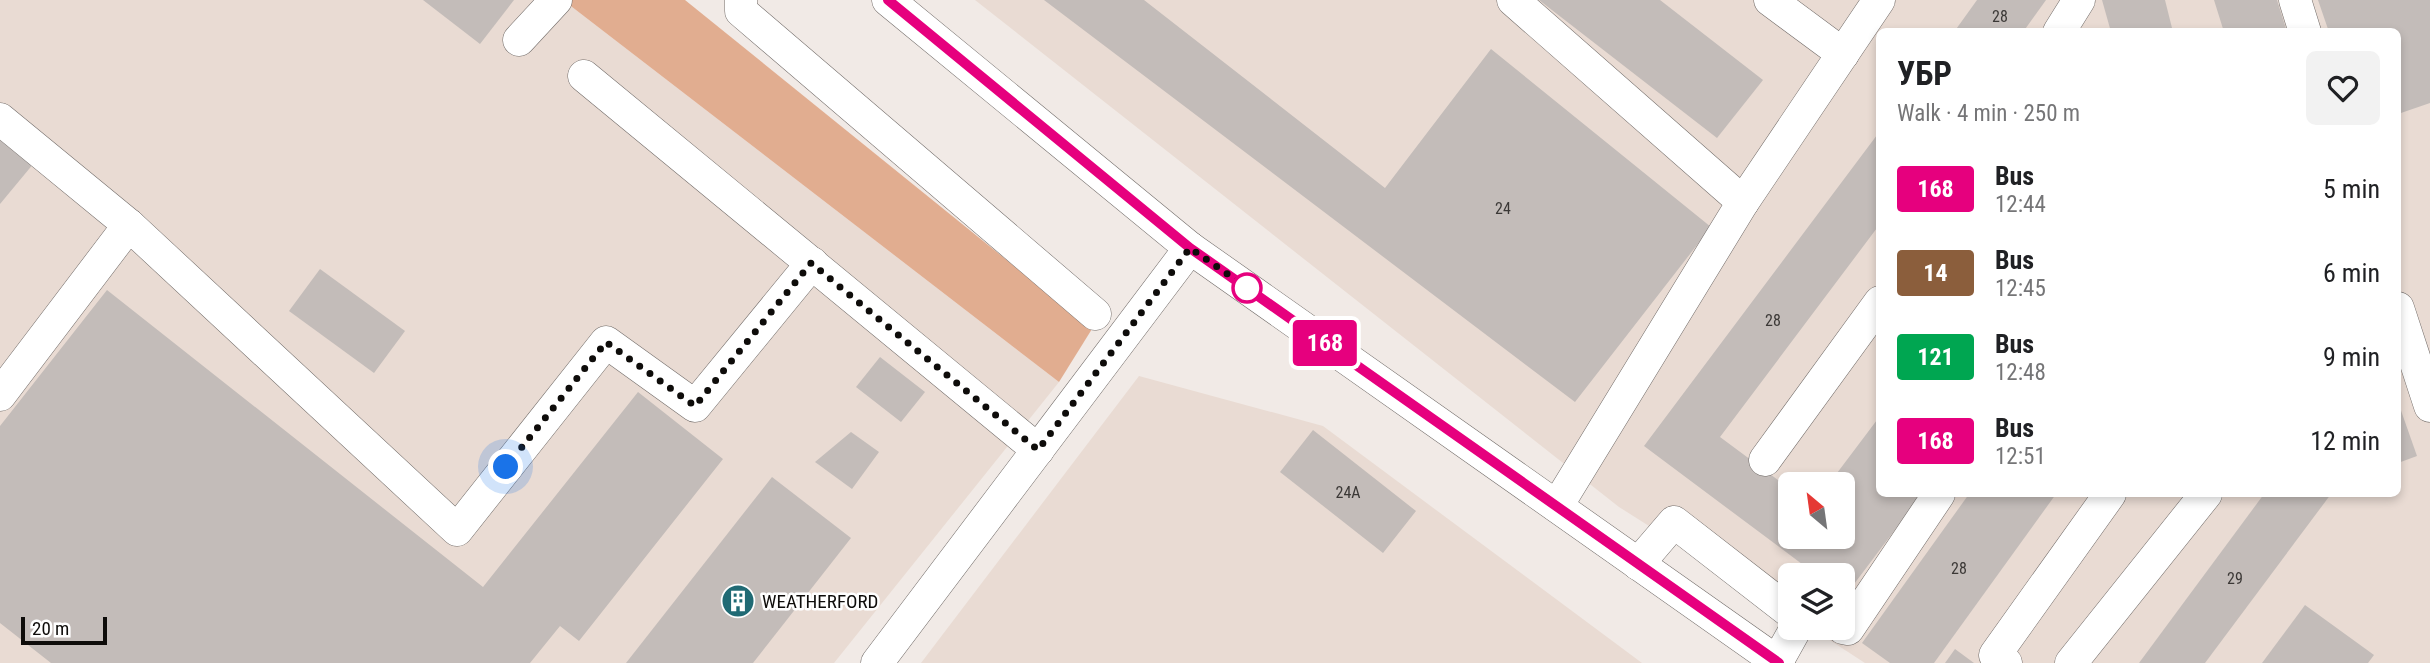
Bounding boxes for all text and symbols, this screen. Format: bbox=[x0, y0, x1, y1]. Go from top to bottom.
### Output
house number: 28 bbox=[1992, 7, 2008, 26]
button: heart bbox=[2306, 51, 2380, 125]
text: УБР bbox=[1897, 54, 1952, 93]
text: Walk · 4 min · 250 m bbox=[1897, 100, 2080, 127]
text: Bus bbox=[1995, 161, 2034, 191]
text: 5 min bbox=[2323, 174, 2380, 204]
text: 168 bbox=[1917, 175, 1954, 203]
text: 12:44 bbox=[1995, 191, 2046, 218]
house number: 24 bbox=[1495, 199, 1511, 218]
text: Bus bbox=[1995, 245, 2034, 275]
text: 6 min bbox=[2323, 258, 2380, 288]
text: 14 bbox=[1923, 259, 1948, 287]
unlabelled marker bbox=[1232, 273, 1262, 303]
text: 12:45 bbox=[1995, 275, 2046, 302]
house number: 28 bbox=[1765, 311, 1781, 330]
line badge: 168 bbox=[1285, 320, 1365, 366]
text: 168 bbox=[1307, 329, 1343, 357]
text: Bus bbox=[1995, 329, 2034, 359]
text: 9 min bbox=[2323, 342, 2380, 372]
text: 121 bbox=[1917, 343, 1954, 371]
text: 12:48 bbox=[1995, 359, 2046, 386]
text: Bus bbox=[1995, 413, 2034, 443]
text: 12 min bbox=[2310, 426, 2380, 456]
text: 168 bbox=[1917, 427, 1954, 455]
text: 12:51 bbox=[1995, 443, 2046, 470]
your location bbox=[488, 449, 523, 484]
north arrow bbox=[1778, 472, 1855, 550]
map controls bbox=[1778, 472, 1855, 640]
house number: 24А bbox=[1335, 483, 1361, 502]
house number: 28 bbox=[1951, 559, 1967, 578]
button: layers bbox=[1778, 563, 1855, 640]
house number: 29 bbox=[2227, 569, 2243, 588]
building icon: WEATHERFORD bbox=[719, 582, 757, 620]
place label: WEATHERFORD bbox=[762, 590, 878, 613]
scale bar bbox=[21, 614, 107, 646]
text: 20 m bbox=[32, 617, 69, 640]

